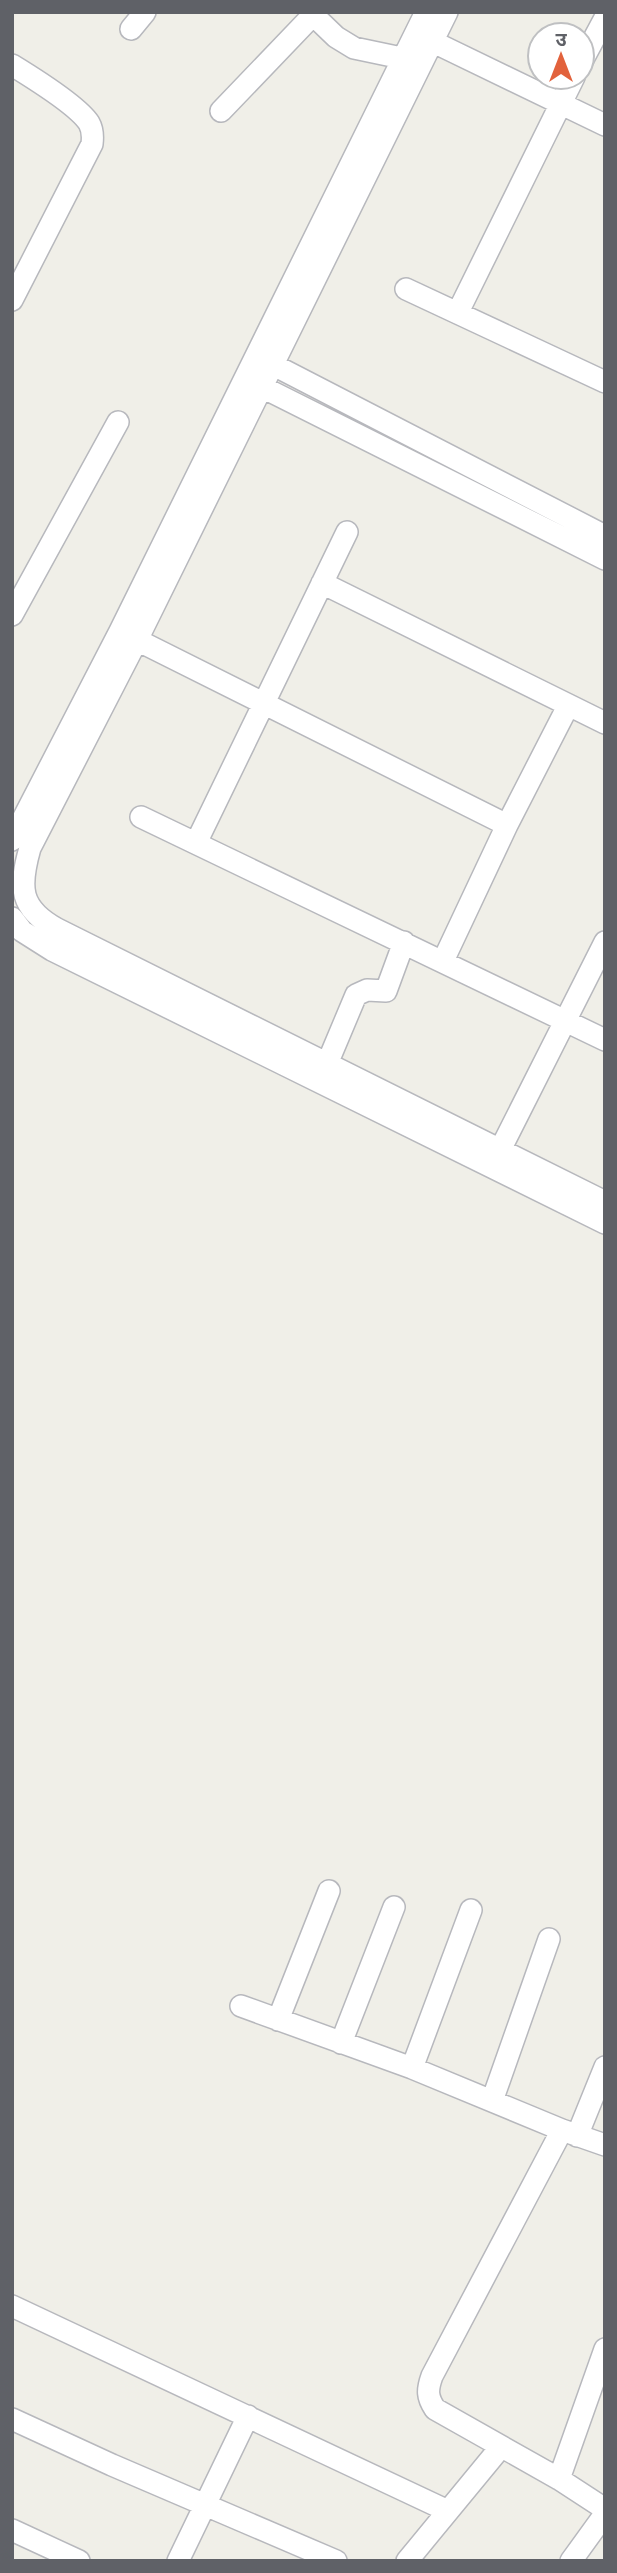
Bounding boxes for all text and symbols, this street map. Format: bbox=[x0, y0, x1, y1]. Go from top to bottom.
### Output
north arrow bbox=[526, 21, 596, 91]
text: उ bbox=[555, 28, 567, 51]

